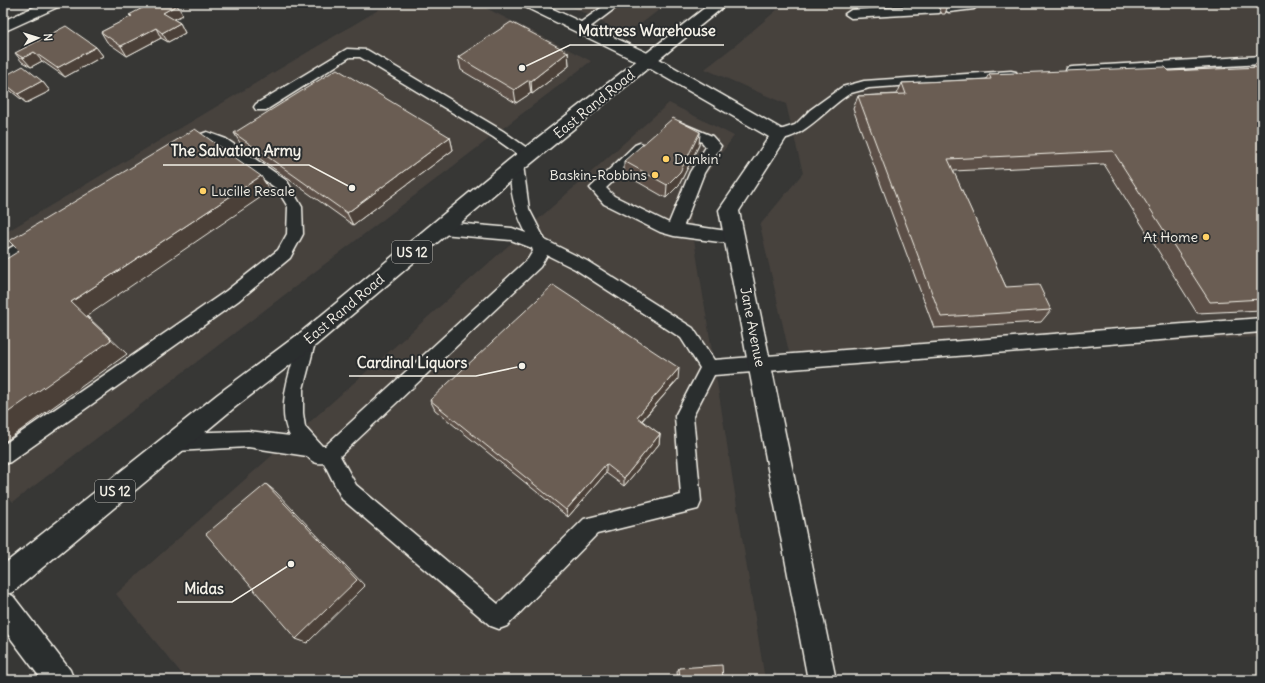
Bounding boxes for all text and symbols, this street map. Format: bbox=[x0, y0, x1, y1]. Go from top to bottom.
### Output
north arrow bbox=[18, 18, 58, 58]
callout: Mattress Warehouse bbox=[570, 18, 724, 45]
text: Mattress Warehouse bbox=[578, 21, 716, 40]
text: N bbox=[41, 33, 55, 42]
street label: East Rand Road bbox=[550, 66, 638, 142]
callout: The Salvation Army bbox=[163, 138, 309, 165]
text: The Salvation Army bbox=[171, 141, 301, 161]
place label: Dunkin' bbox=[674, 150, 721, 168]
marker: Dunkin' bbox=[661, 154, 671, 164]
place label: Baskin-Robbins bbox=[549, 166, 647, 184]
marker: Baskin-Robbins bbox=[650, 170, 660, 180]
place label: Lucille Resale bbox=[211, 182, 295, 200]
marker: Lucille Resale bbox=[198, 186, 208, 196]
place label: At Home bbox=[1143, 228, 1198, 246]
marker: At Home bbox=[1201, 232, 1211, 242]
road number: US 12 bbox=[392, 241, 432, 263]
street label: East Rand Road bbox=[300, 270, 388, 348]
street label: Jane Avenue bbox=[736, 286, 770, 368]
callout: Cardinal Liquors bbox=[349, 349, 476, 376]
text: Cardinal Liquors bbox=[357, 353, 467, 373]
road number: US 12 bbox=[95, 480, 135, 502]
callout: Midas bbox=[177, 575, 232, 602]
text: Midas bbox=[184, 579, 224, 598]

